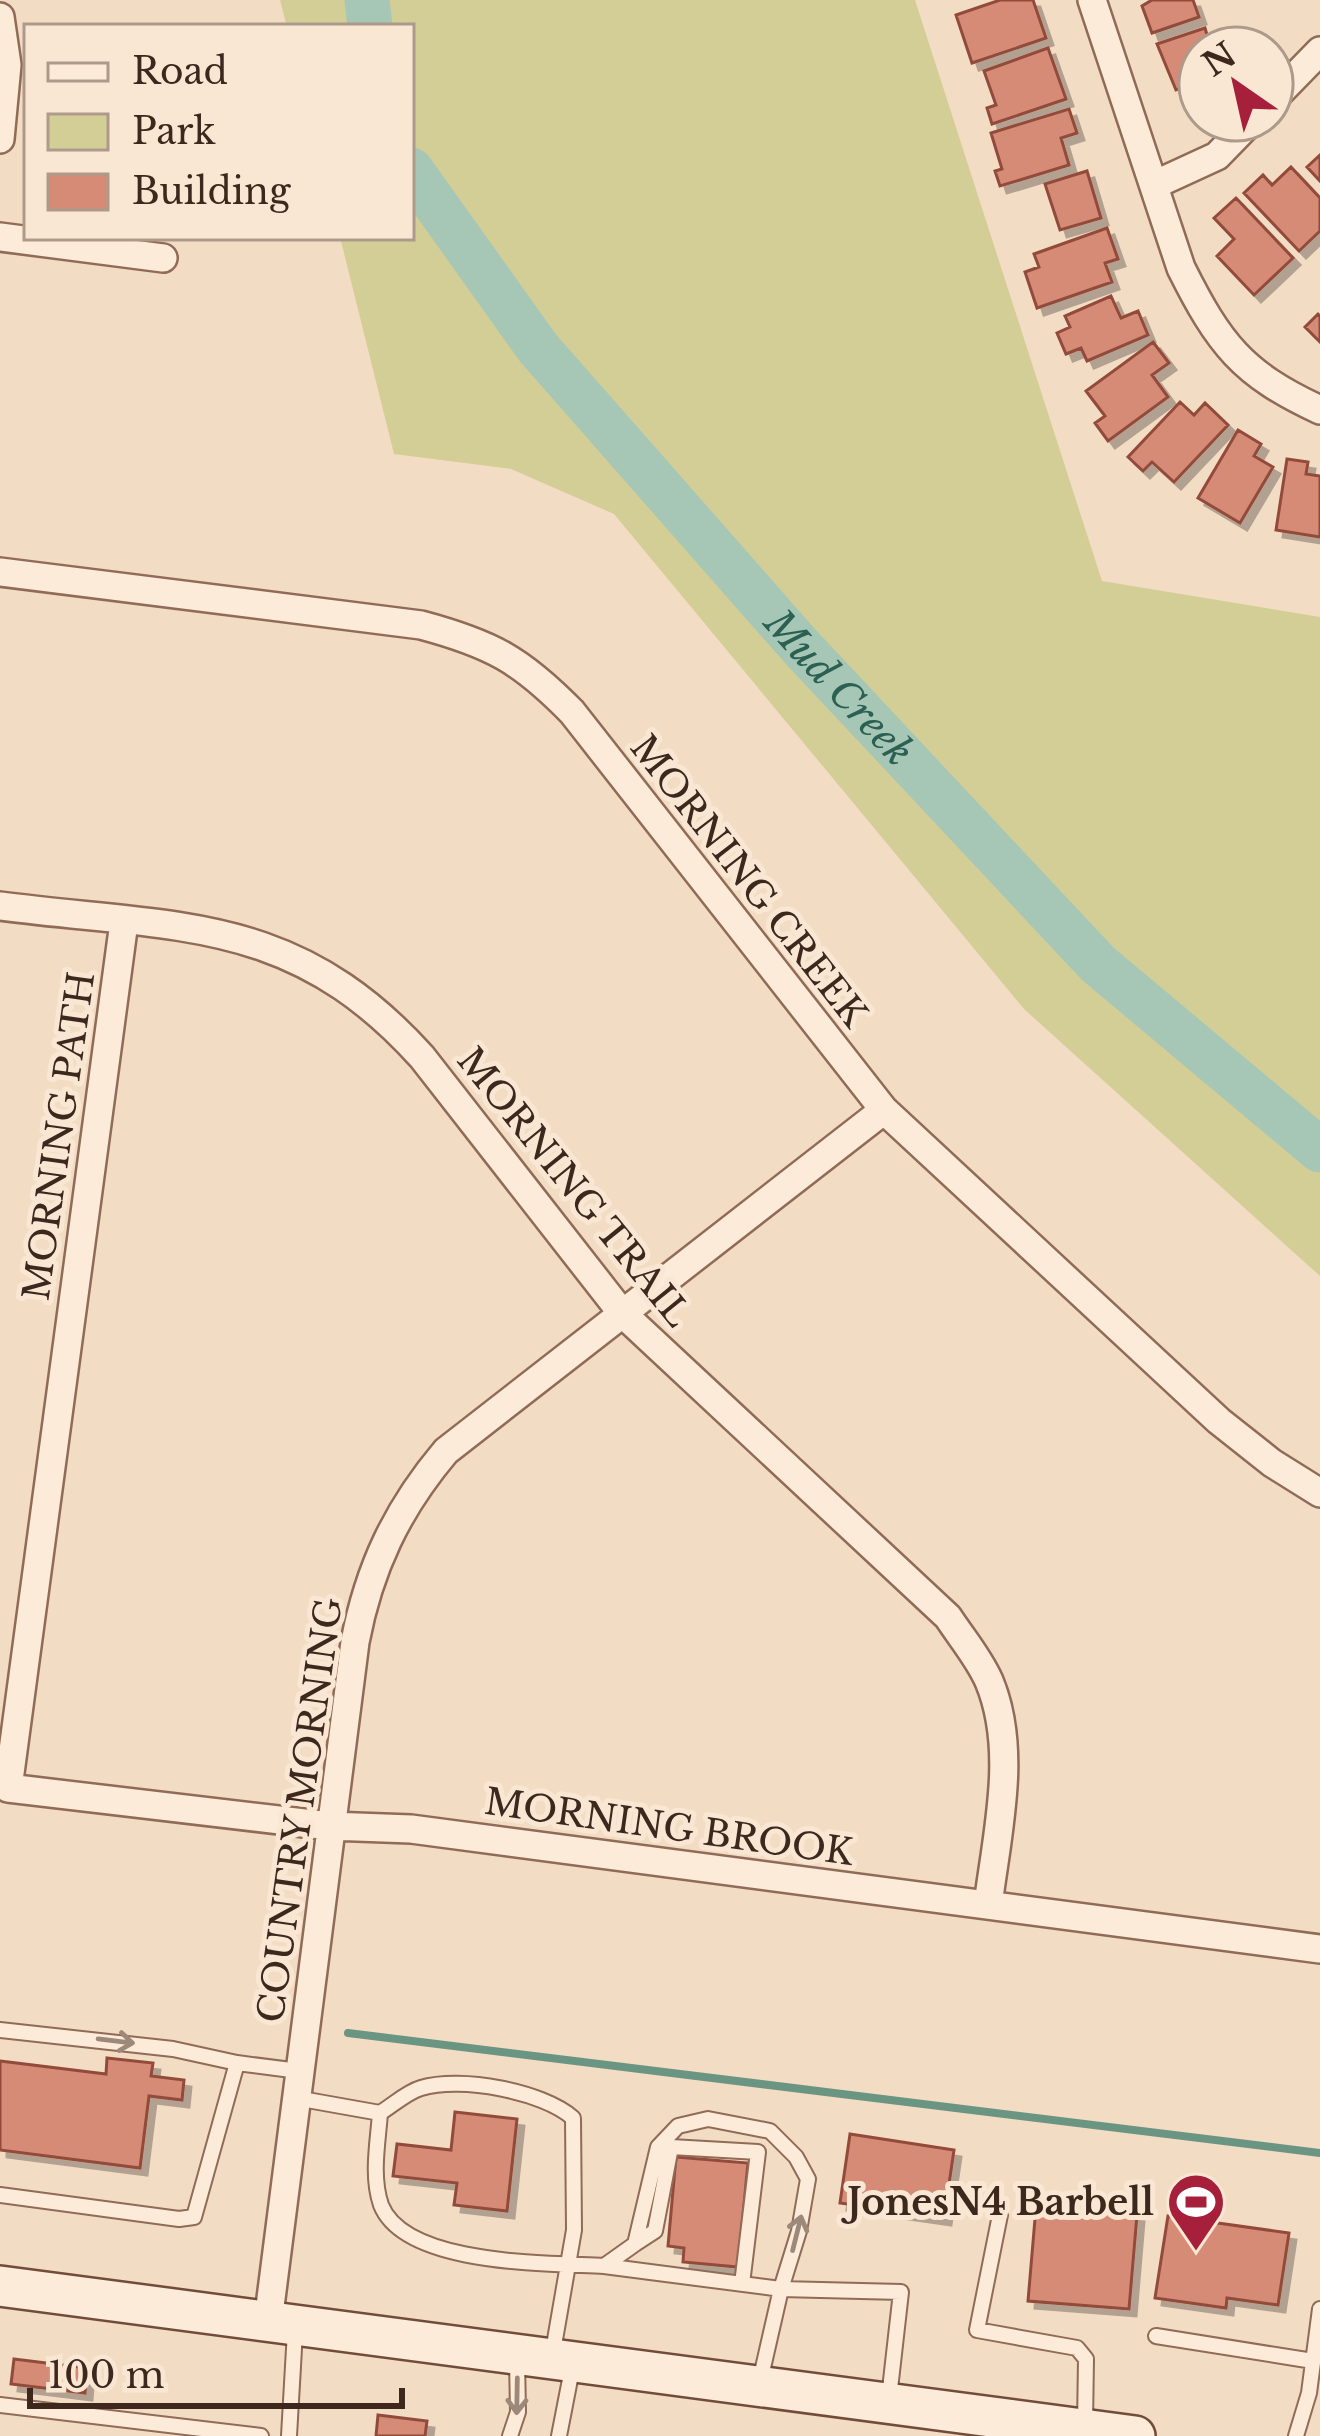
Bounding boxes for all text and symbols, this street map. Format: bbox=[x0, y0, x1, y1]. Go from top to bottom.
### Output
legend bbox=[24, 24, 414, 240]
north arrow bbox=[1176, 24, 1296, 144]
text: N bbox=[1195, 34, 1244, 85]
text: Road bbox=[132, 49, 228, 94]
text: Park bbox=[132, 109, 216, 154]
text: Building bbox=[132, 169, 291, 214]
water label: Mud Creek bbox=[753, 597, 924, 775]
street label: MORNING CREEK bbox=[621, 726, 878, 1037]
street label: MORNING PATH bbox=[14, 969, 104, 1303]
street label: MORNING TRAIL bbox=[448, 1038, 700, 1336]
street label: COUNTRY MORNING bbox=[248, 1595, 352, 2025]
street label: MORNING BROOK bbox=[482, 1779, 857, 1875]
one-way arrow bbox=[96, 2031, 135, 2053]
sports icon: JonesN4 Barbell bbox=[1165, 2171, 1227, 2253]
place label: JonesN4 Barbell bbox=[840, 2180, 1154, 2225]
one-way arrow bbox=[787, 2214, 809, 2252]
scale bar bbox=[30, 2334, 402, 2408]
text: 100 m bbox=[48, 2353, 164, 2398]
one-way arrow bbox=[505, 2376, 528, 2415]

